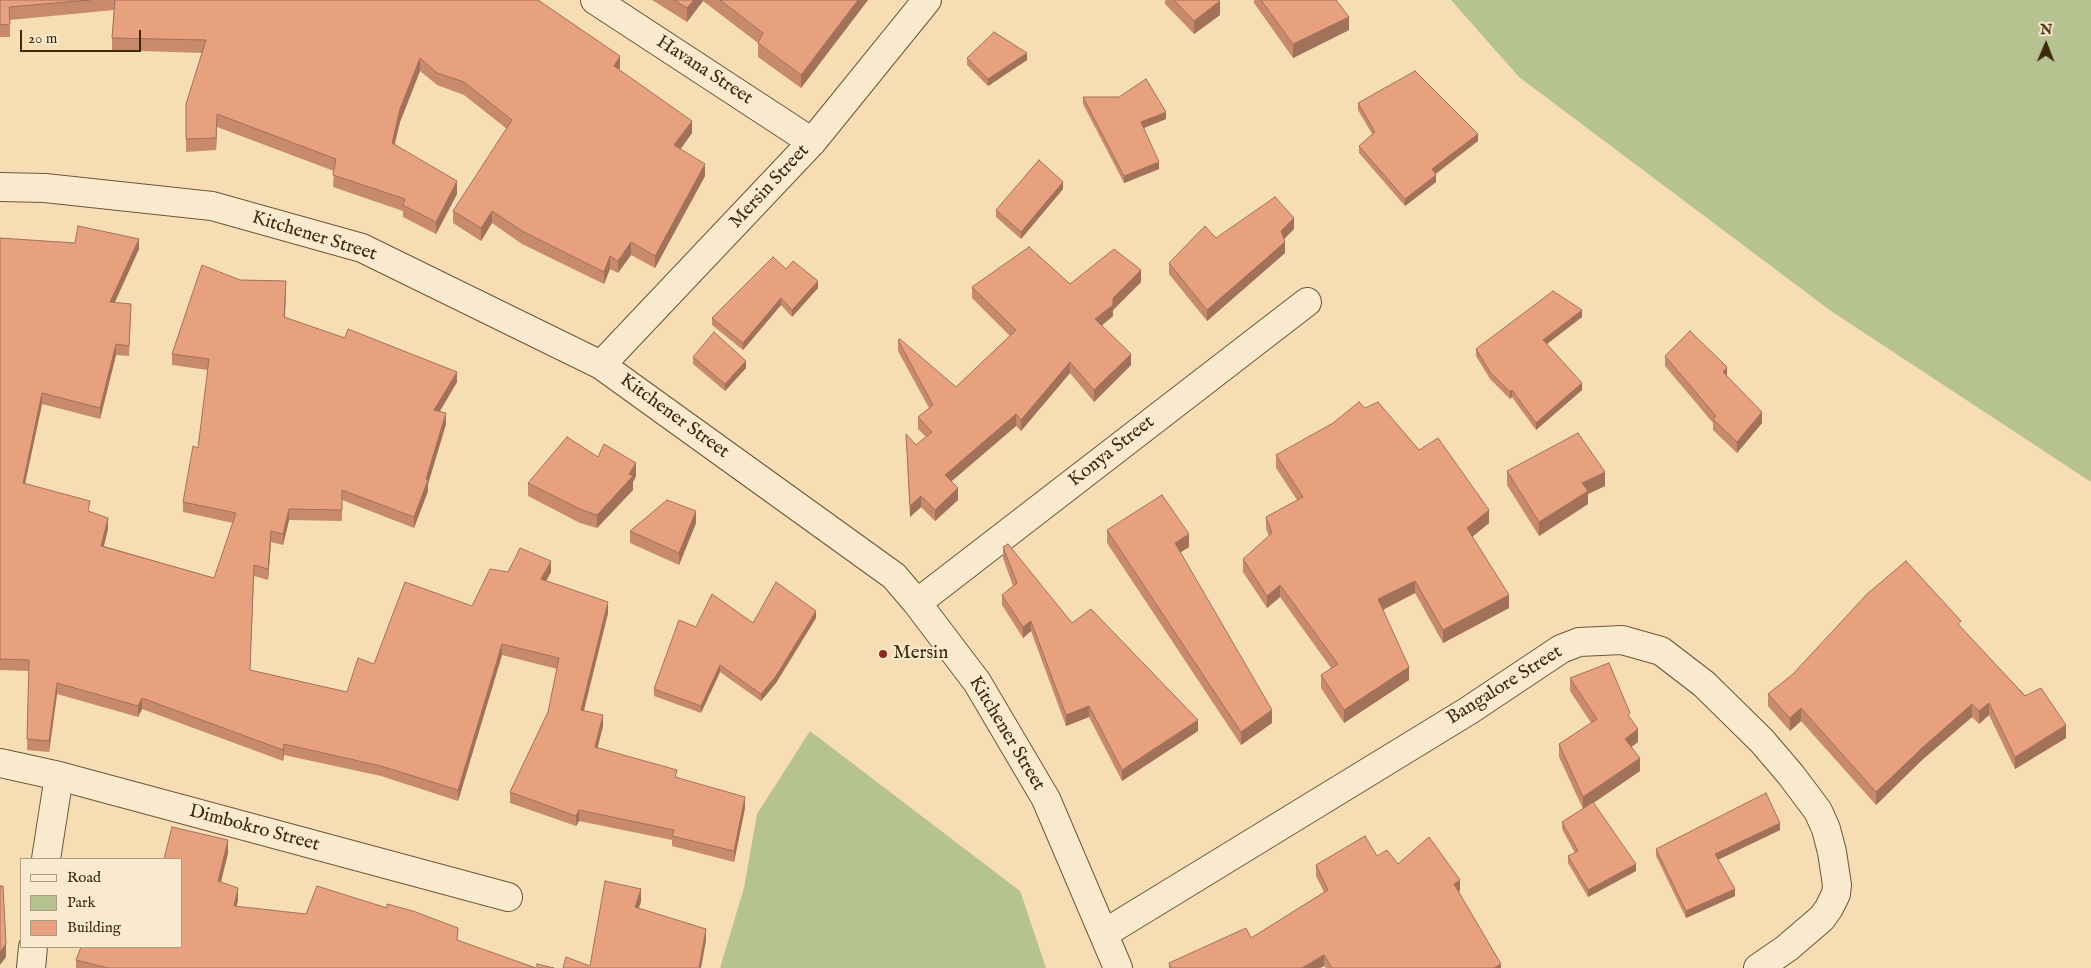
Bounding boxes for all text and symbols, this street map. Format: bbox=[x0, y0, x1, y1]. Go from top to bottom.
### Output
scale bar bbox=[22, 20, 144, 52]
north arrow bbox=[2021, 20, 2071, 70]
text: N bbox=[2040, 21, 2052, 39]
text: 20 m bbox=[28, 29, 57, 48]
street label: Havana Street bbox=[651, 31, 757, 111]
street label: Mersin Street bbox=[725, 140, 815, 234]
street label: Kitchener Street bbox=[249, 207, 379, 267]
street label: Kitchener Street bbox=[615, 370, 733, 464]
street label: Konya Street bbox=[1065, 411, 1159, 493]
street label: Bangalore Street bbox=[1443, 641, 1567, 731]
place label: Mersin bbox=[893, 643, 948, 665]
marker: Mersin bbox=[877, 648, 889, 660]
street label: Kitchener Street bbox=[963, 673, 1049, 795]
street label: Dimbokro Street bbox=[186, 801, 322, 857]
legend bbox=[20, 858, 182, 948]
text: Road bbox=[67, 868, 101, 887]
text: Park bbox=[67, 893, 96, 912]
text: Building bbox=[67, 918, 121, 937]

